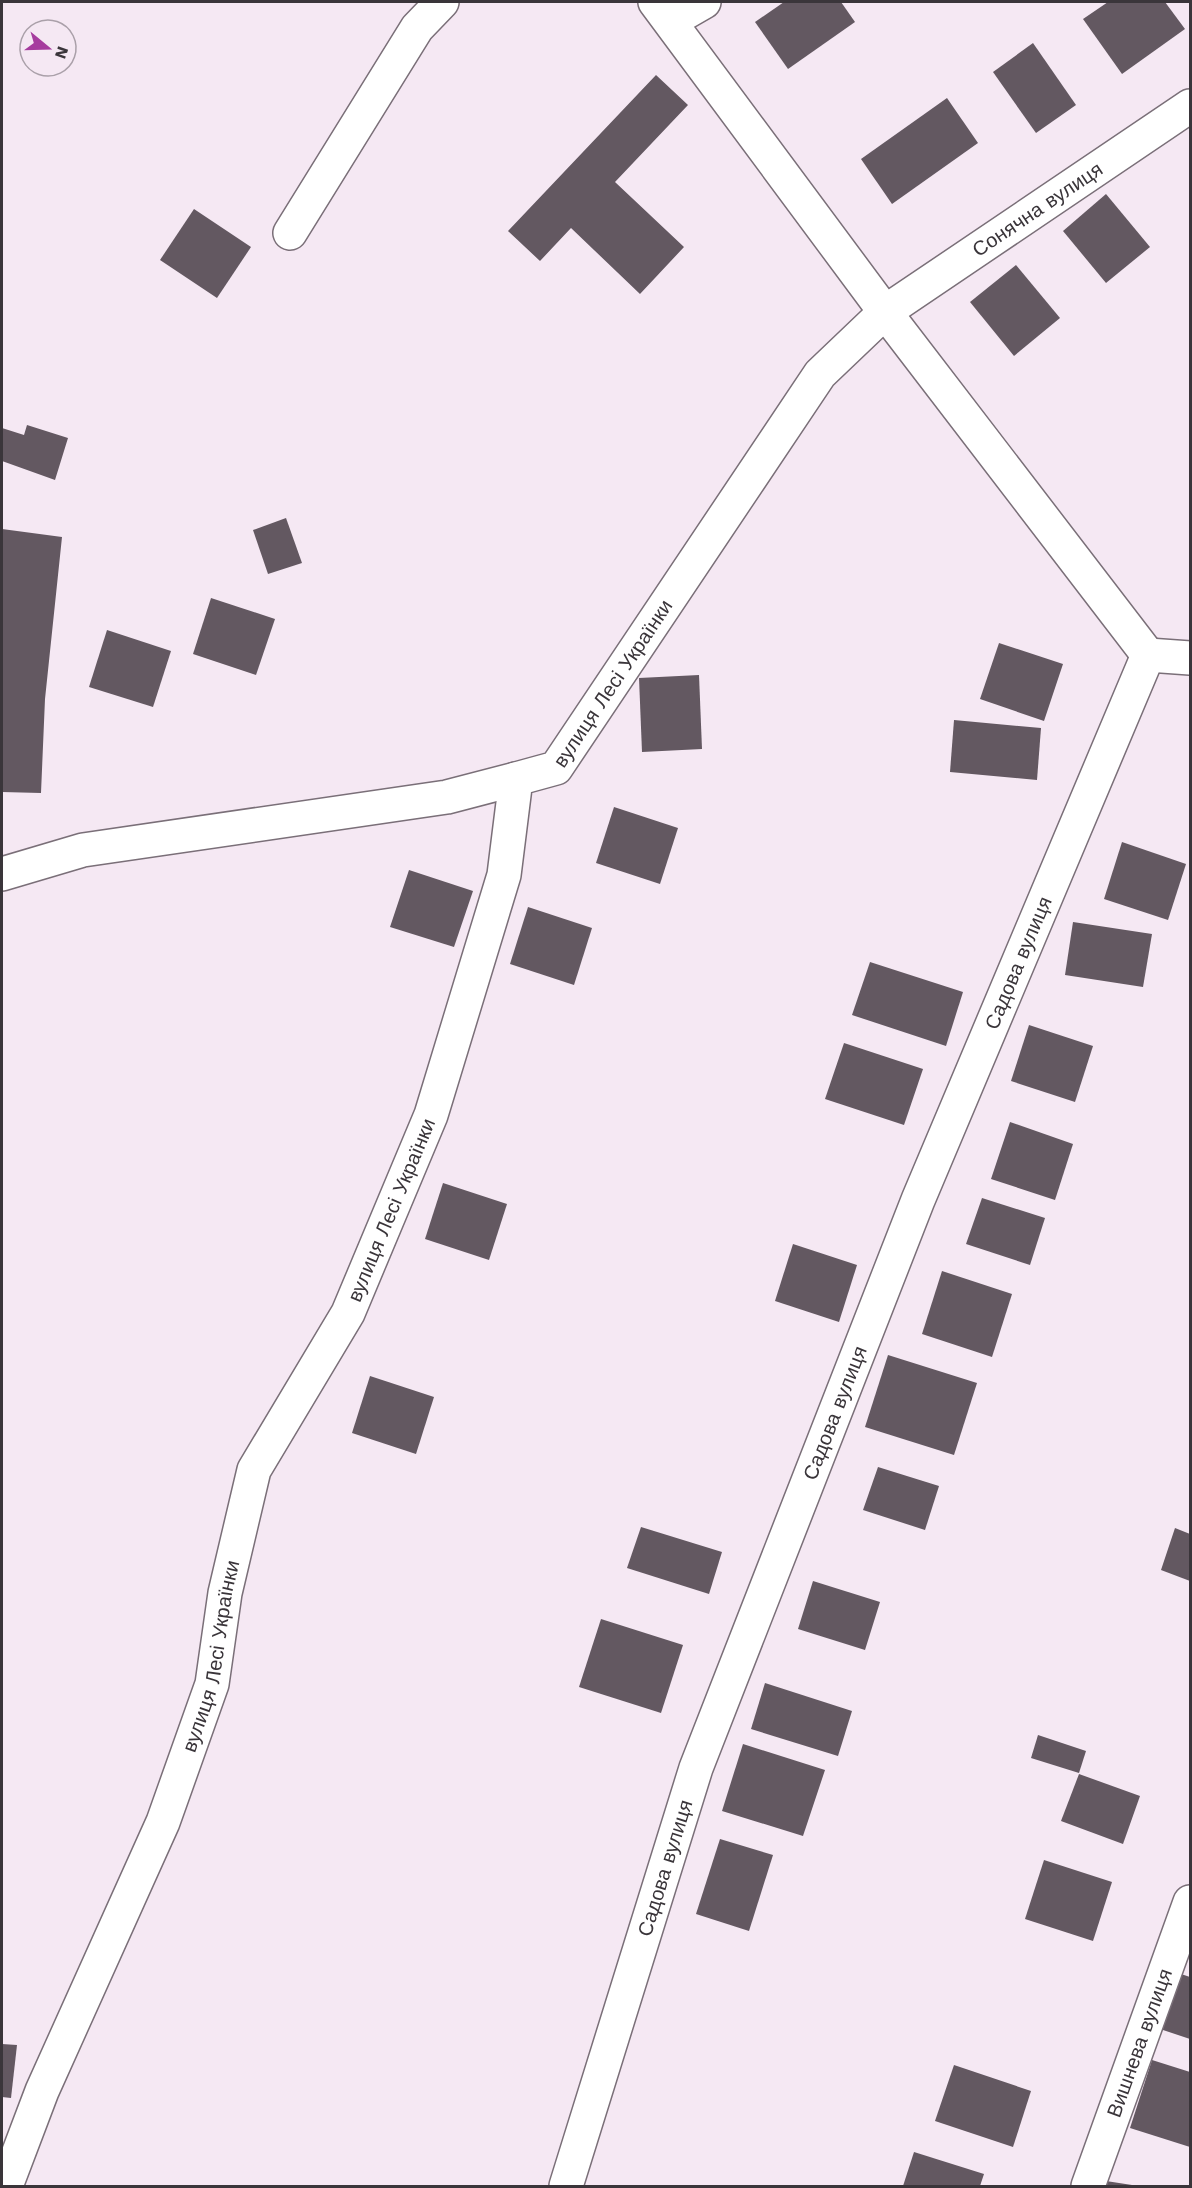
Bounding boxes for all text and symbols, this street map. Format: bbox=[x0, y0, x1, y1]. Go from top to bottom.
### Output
north arrow bbox=[18, 18, 78, 78]
text: N bbox=[51, 44, 73, 61]
street label: Сонячна вулиця bbox=[968, 157, 1107, 262]
street label: вулиця Лесі Українки bbox=[548, 595, 677, 772]
street label: Садова вулиця bbox=[979, 893, 1057, 1033]
street label: вулиця Лесі Українки bbox=[342, 1115, 440, 1305]
street label: Садова вулиця bbox=[798, 1342, 872, 1483]
street label: вулиця Лесі Українки bbox=[177, 1558, 244, 1755]
street label: Садова вулиця bbox=[632, 1797, 697, 1939]
street label: Вишнева вулиця bbox=[1102, 1965, 1177, 2120]

